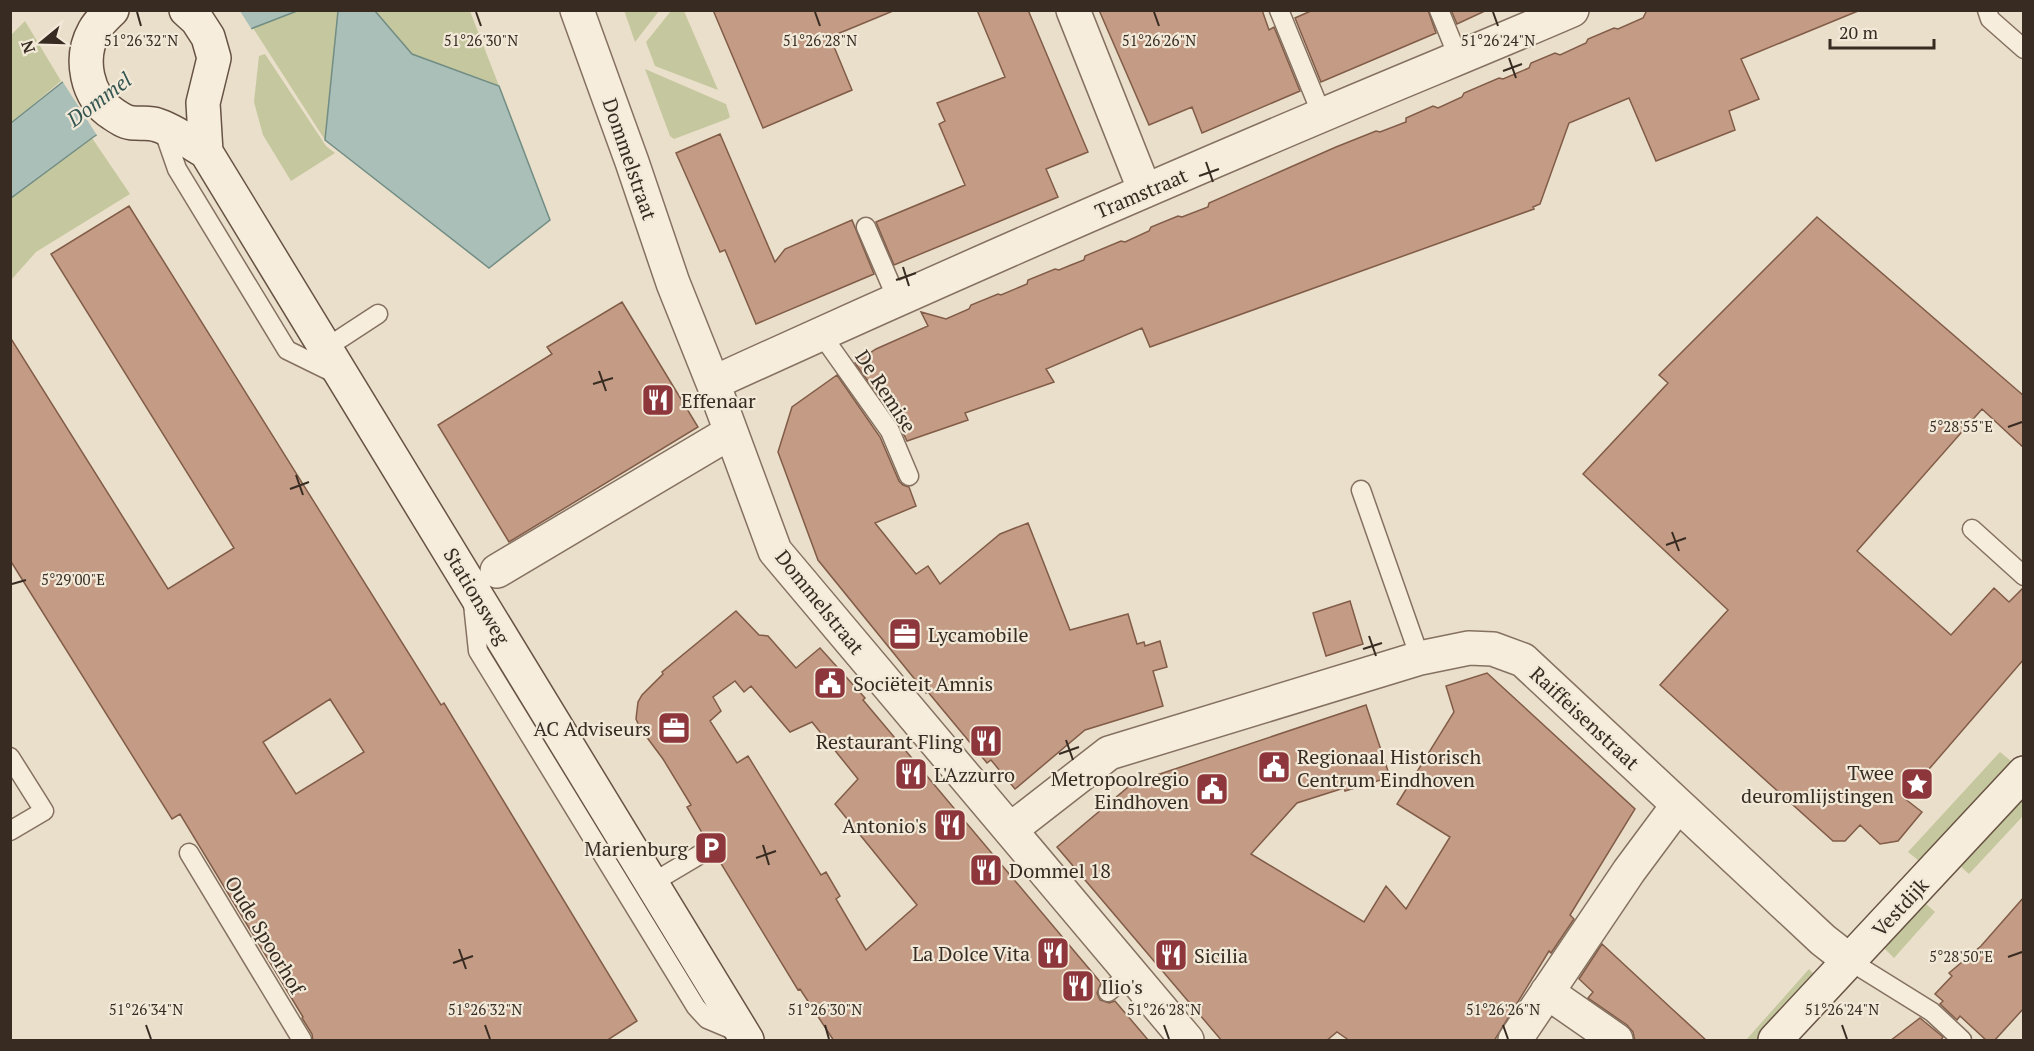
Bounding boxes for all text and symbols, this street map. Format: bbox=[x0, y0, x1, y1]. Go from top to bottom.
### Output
north arrow bbox=[12, 12, 72, 72]
scale bar bbox=[1830, 12, 1934, 50]
text: 20 m bbox=[1839, 20, 1879, 44]
text: 51°26'32"N bbox=[104, 30, 178, 50]
text: 51°26'30"N bbox=[444, 30, 518, 50]
text: 51°26'28"N bbox=[783, 30, 857, 50]
text: 51°26'26"N bbox=[1122, 30, 1196, 50]
text: 51°26'24"N bbox=[1461, 30, 1535, 50]
text: N bbox=[15, 38, 40, 56]
water label: Dommel bbox=[60, 65, 137, 133]
street label: Dommelstraat bbox=[597, 94, 664, 224]
street label: Tramstraat bbox=[1091, 161, 1192, 225]
street label: De Remise bbox=[849, 344, 923, 438]
restaurant icon: Effenaar bbox=[640, 382, 676, 418]
place label: Effenaar bbox=[681, 387, 756, 414]
text: 5°28'55"E bbox=[1929, 416, 1993, 436]
street label: Stationsweg bbox=[438, 543, 517, 650]
street label: Dommelstraat bbox=[769, 544, 871, 660]
text: 5°29'00"E bbox=[41, 569, 105, 589]
office icon: Lycamobile bbox=[887, 616, 923, 652]
place label: Lycamobile bbox=[928, 621, 1029, 648]
street label: Raiffeisenstraat bbox=[1525, 660, 1646, 776]
public building icon: Sociëteit Amnis bbox=[812, 665, 848, 701]
place label: Sociëteit Amnis bbox=[853, 670, 993, 697]
office icon: AC Adviseurs bbox=[656, 710, 692, 746]
place label: AC Adviseurs bbox=[534, 715, 651, 742]
restaurant icon: Restaurant Fling bbox=[968, 723, 1004, 759]
place label: Restaurant Fling bbox=[816, 728, 963, 755]
place label: Regionaal Historisch Centrum Eindhoven bbox=[1297, 743, 1481, 793]
public building icon: Regionaal Historisch Centrum Eindhoven bbox=[1256, 749, 1292, 785]
restaurant icon: L'Azzurro bbox=[893, 756, 929, 792]
place label: Twee deuromlijstingen bbox=[1741, 759, 1894, 809]
place label: L'Azzurro bbox=[934, 761, 1015, 788]
place label: Metropoolregio Eindhoven bbox=[1051, 765, 1189, 815]
place icon: Twee deuromlijstingen bbox=[1899, 766, 1935, 802]
public building icon: Metropoolregio Eindhoven bbox=[1194, 771, 1230, 807]
restaurant icon: Antonio's bbox=[932, 807, 968, 843]
place label: Antonio's bbox=[842, 812, 927, 839]
parking icon: Marienburg bbox=[693, 830, 729, 866]
place label: Marienburg bbox=[584, 835, 688, 862]
restaurant icon: Dommel 18 bbox=[968, 852, 1004, 888]
place label: Dommel 18 bbox=[1009, 857, 1111, 884]
street label: Oude Spoorhof bbox=[219, 871, 312, 1000]
street label: Vestdijk bbox=[1866, 871, 1935, 942]
restaurant icon: La Dolce Vita bbox=[1035, 935, 1071, 971]
restaurant icon: Sicilia bbox=[1153, 937, 1189, 973]
place label: La Dolce Vita bbox=[912, 940, 1030, 967]
place label: Sicilia bbox=[1194, 942, 1248, 969]
text: 5°28'50"E bbox=[1929, 946, 1993, 966]
restaurant icon: Ilio's bbox=[1060, 968, 1096, 1004]
place label: Ilio's bbox=[1101, 973, 1143, 1000]
text: 51°26'34"N bbox=[109, 999, 183, 1019]
text: 51°26'32"N bbox=[448, 999, 522, 1019]
text: 51°26'30"N bbox=[788, 999, 862, 1019]
text: 51°26'28"N bbox=[1127, 999, 1201, 1019]
text: 51°26'26"N bbox=[1466, 999, 1540, 1019]
text: 51°26'24"N bbox=[1805, 999, 1879, 1019]

